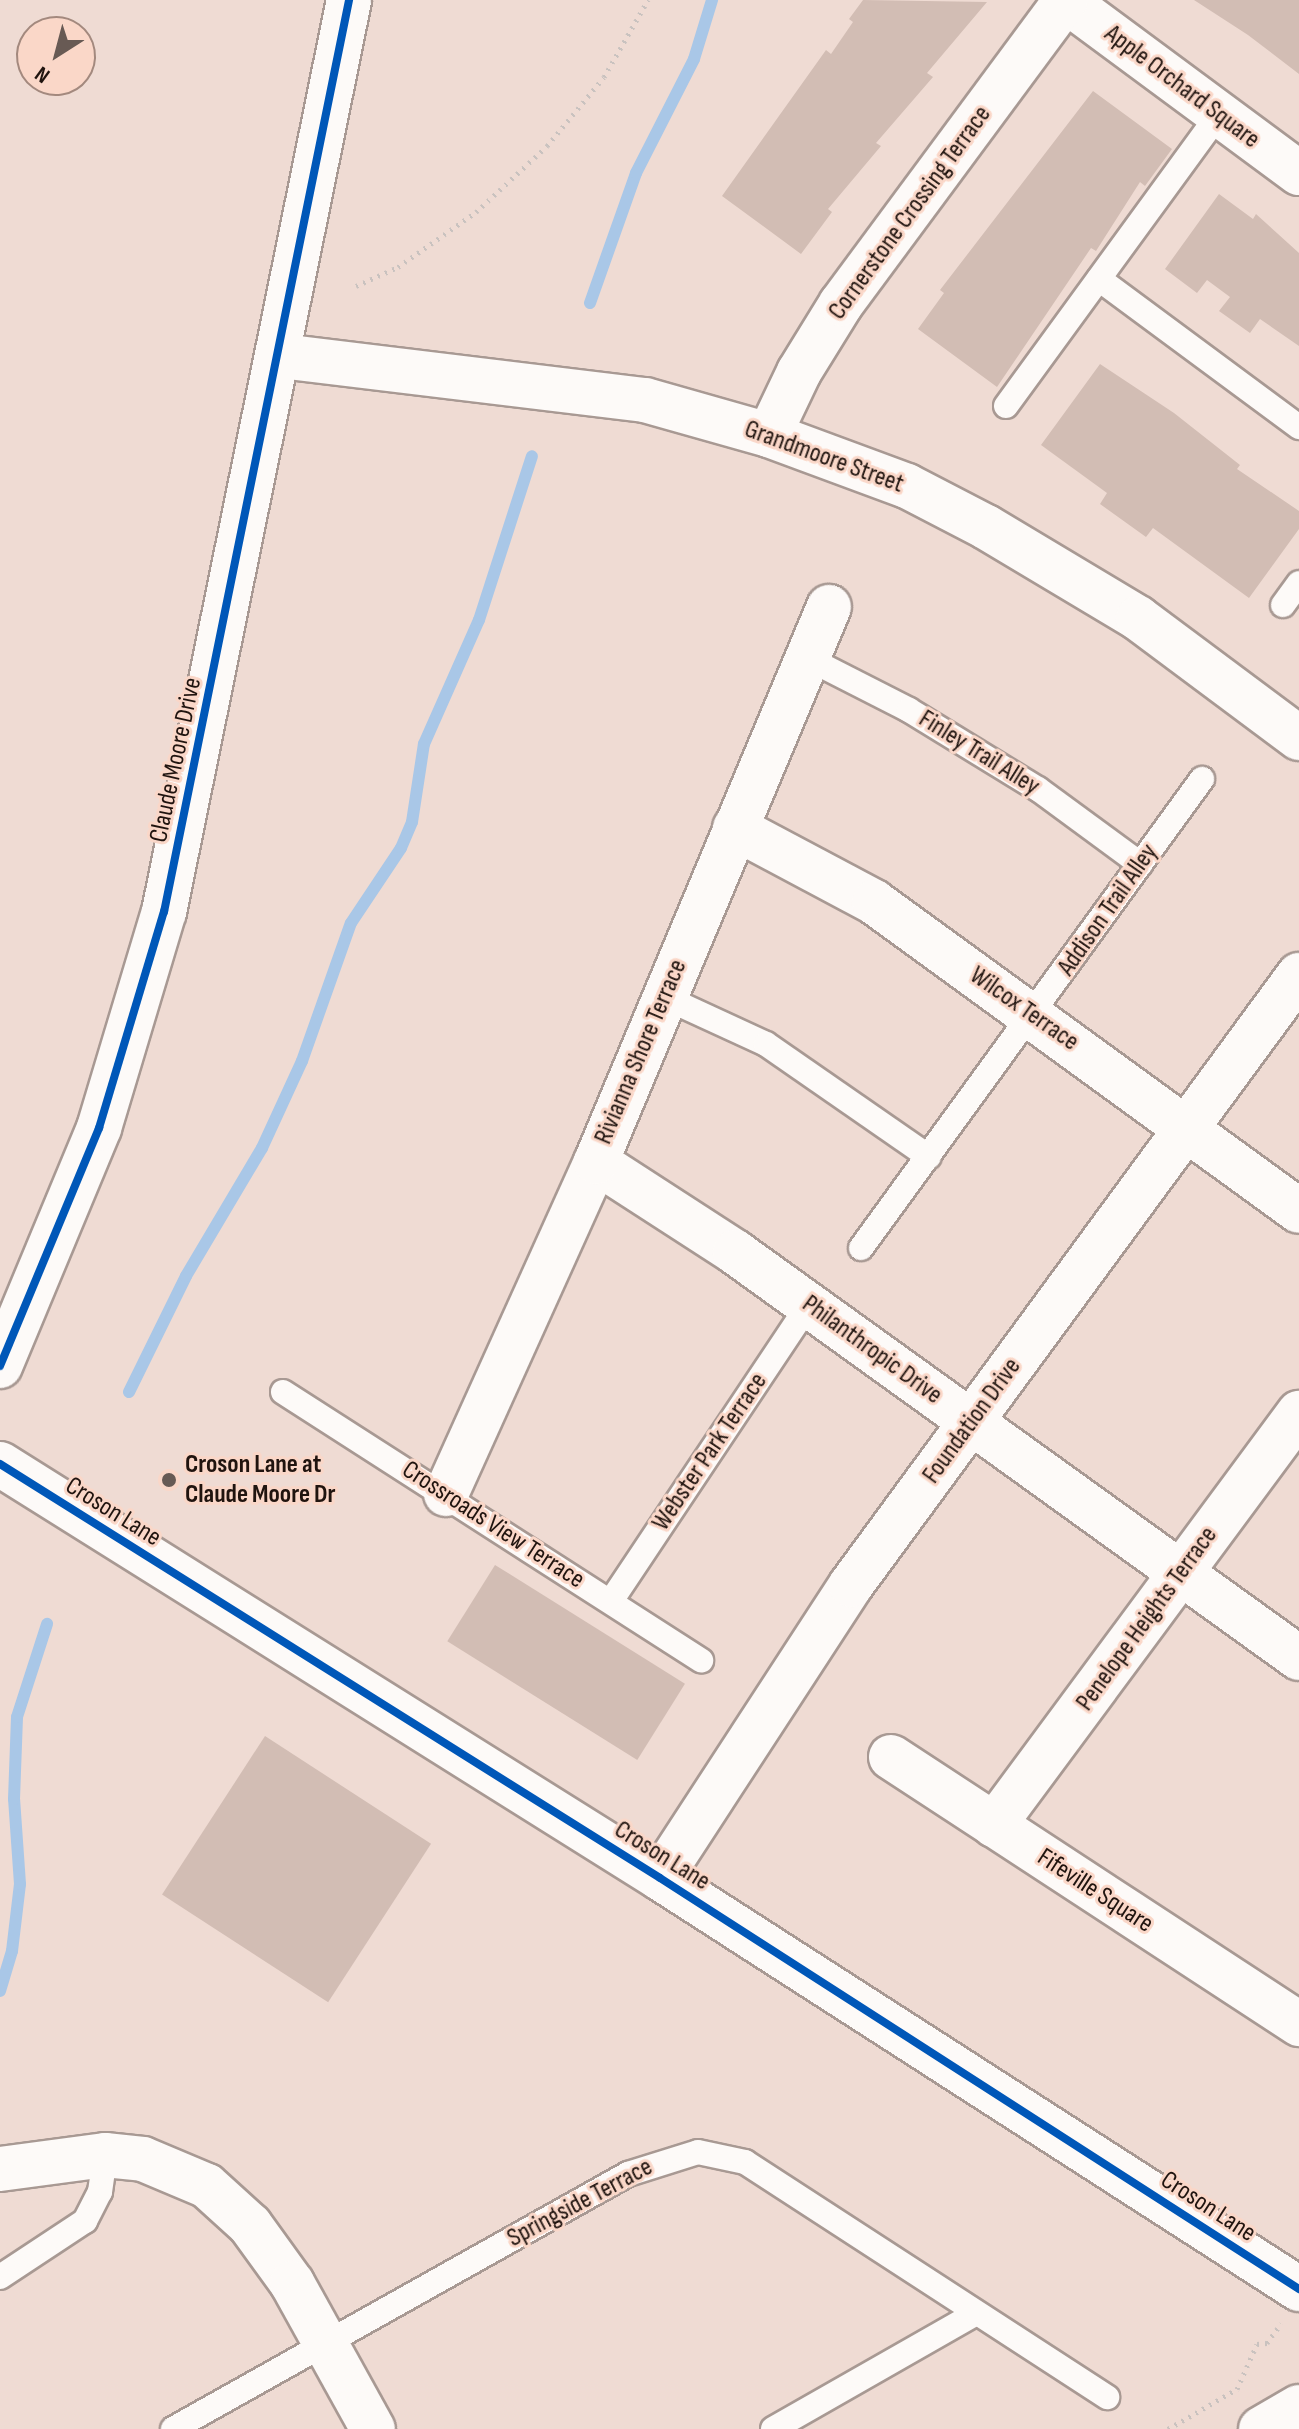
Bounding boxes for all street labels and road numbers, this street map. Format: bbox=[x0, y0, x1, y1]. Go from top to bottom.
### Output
street label: Apple Orchard Square bbox=[1098, 18, 1266, 156]
street label: Cornerstone Crossing Terrace bbox=[822, 100, 998, 326]
street label: Grandmoore Street bbox=[740, 414, 908, 500]
street label: Claude Moore Drive bbox=[143, 675, 209, 845]
street label: Finley Trail Alley bbox=[913, 704, 1045, 802]
street label: Addison Trail Alley bbox=[1051, 838, 1165, 982]
street label: Rivianna Shore Terrace bbox=[588, 955, 694, 1149]
street label: Wilcox Terrace bbox=[963, 960, 1085, 1058]
street label: Philanthropic Drive bbox=[796, 1289, 948, 1411]
street label: Foundation Drive bbox=[916, 1352, 1028, 1490]
street label: Webster Park Terrace bbox=[646, 1367, 774, 1537]
street label: Crossroads View Terrace bbox=[396, 1454, 590, 1596]
street label: Croson Lane bbox=[59, 1470, 167, 1554]
street label: Penelope Heights Terrace bbox=[1070, 1521, 1224, 1717]
street label: Croson Lane bbox=[608, 1814, 716, 1898]
street label: Fifeville Square bbox=[1031, 1842, 1159, 1940]
street label: Springside Terrace bbox=[502, 2152, 658, 2254]
street label: Croson Lane bbox=[1155, 2165, 1261, 2249]

